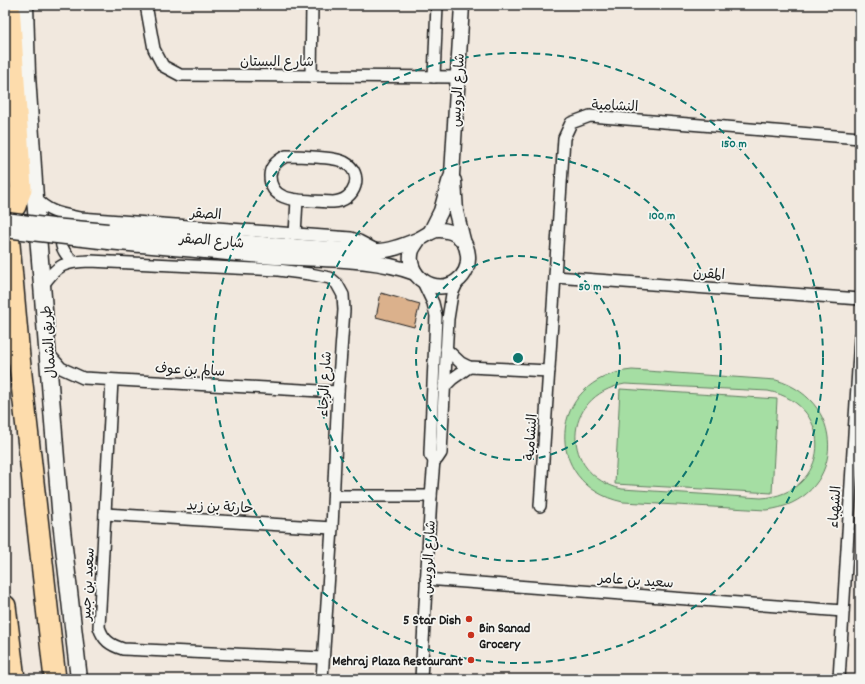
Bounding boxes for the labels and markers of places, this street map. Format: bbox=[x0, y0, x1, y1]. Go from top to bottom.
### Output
centre of rings bbox=[511, 351, 525, 365]
place label: 5 Star Dish bbox=[403, 611, 462, 631]
marker: 5 Star Dish bbox=[464, 614, 474, 624]
place label: Bin Sanad Grocery bbox=[479, 619, 531, 655]
marker: Bin Sanad Grocery bbox=[466, 630, 476, 640]
place label: Mehraj Plaza Restaurant bbox=[332, 652, 464, 672]
marker: Mehraj Plaza Restaurant bbox=[466, 655, 476, 665]

